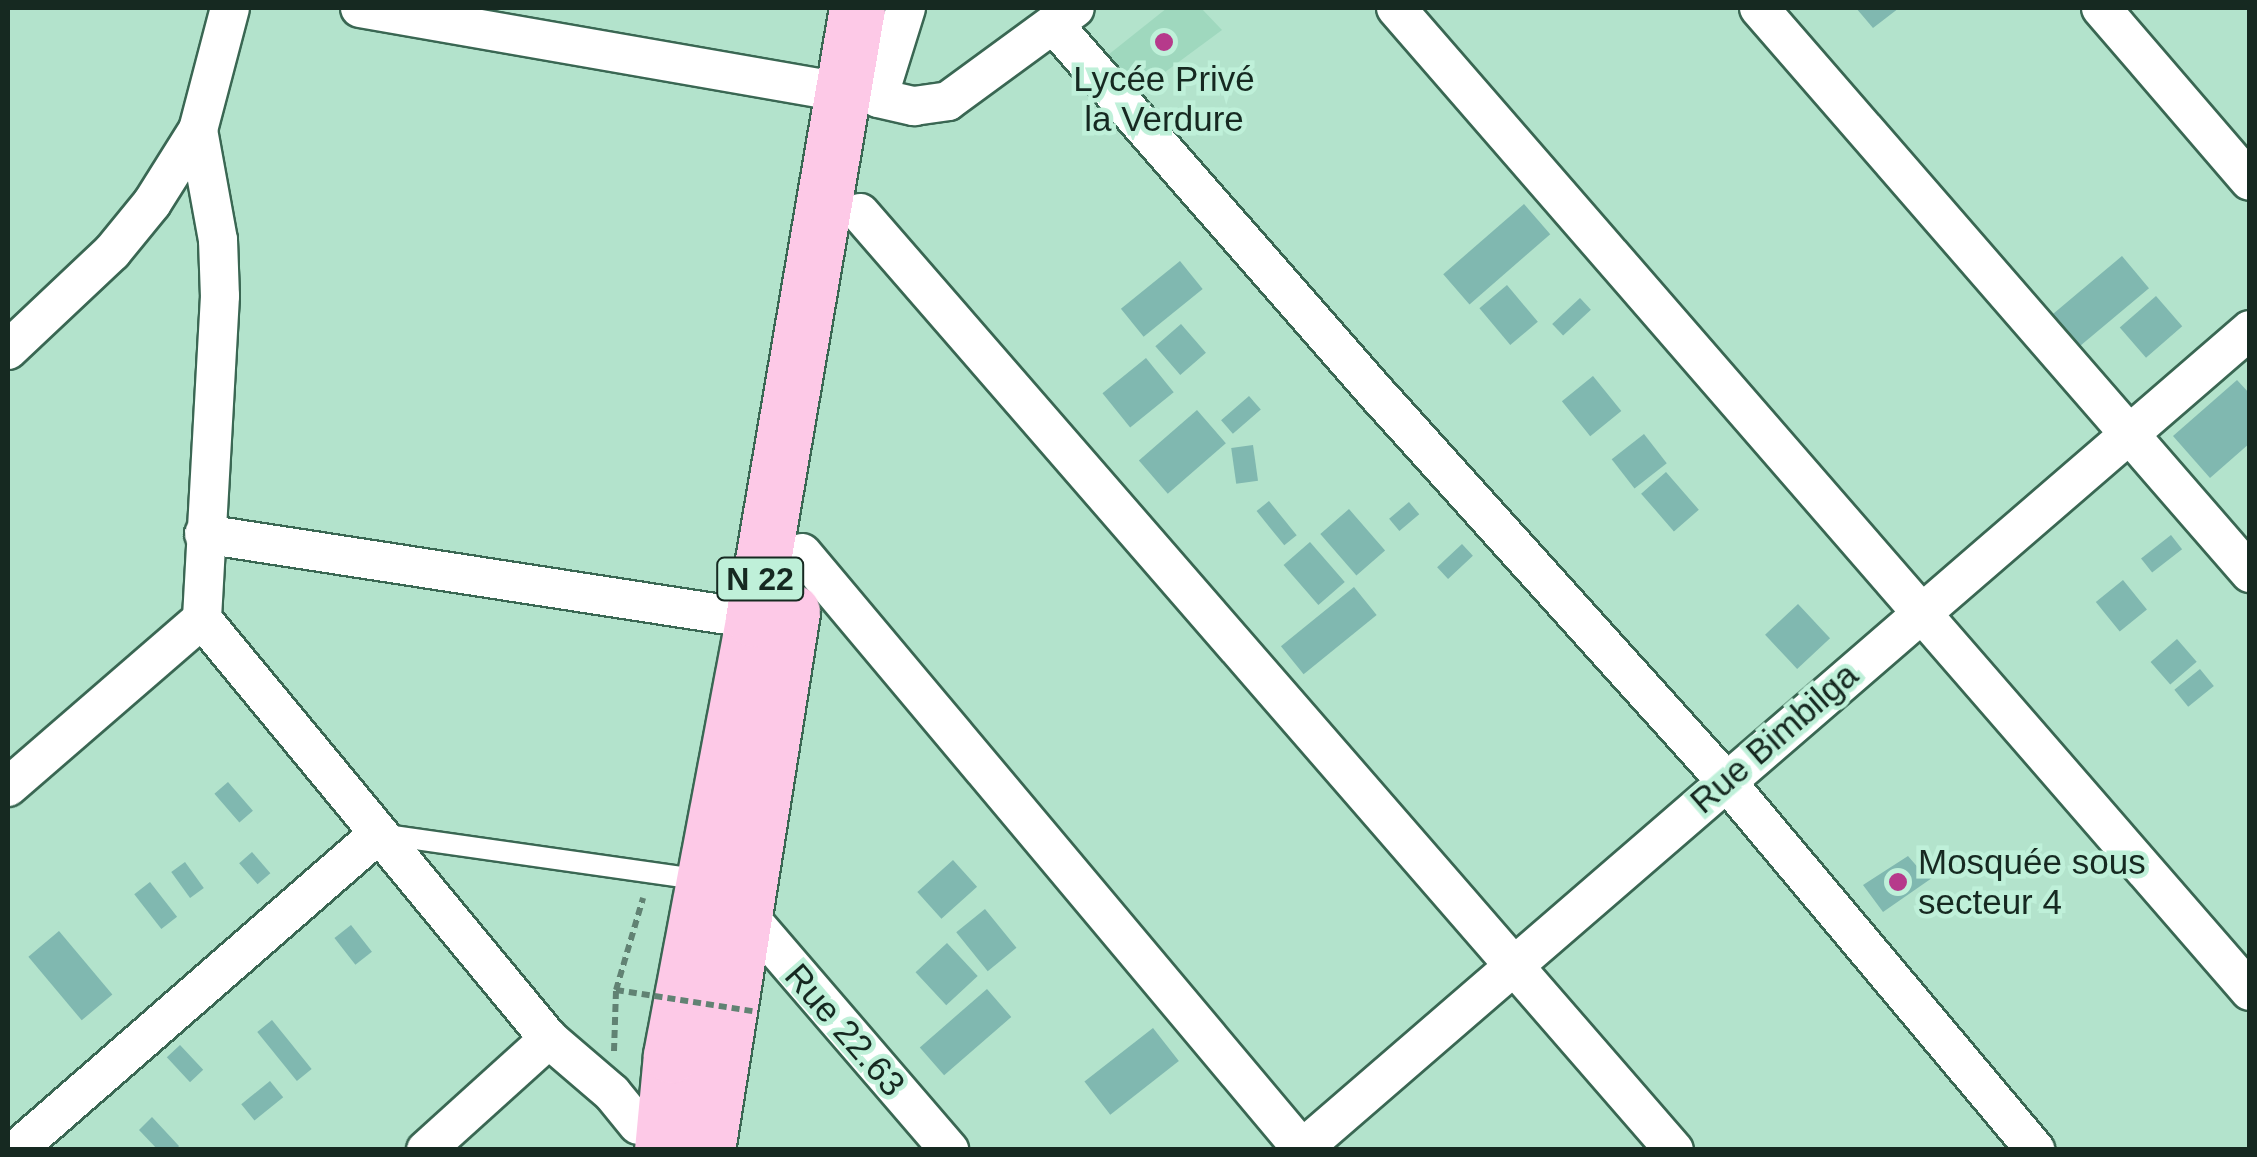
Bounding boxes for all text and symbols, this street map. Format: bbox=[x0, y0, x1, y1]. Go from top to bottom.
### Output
marker: Lycée Privé la Verdure bbox=[1153, 31, 1175, 53]
place label: Lycée Privé la Verdure bbox=[1073, 58, 1255, 140]
road number: N 22 bbox=[715, 552, 805, 606]
street label: Rue Bimbilga bbox=[1682, 654, 1866, 822]
place label: Mosquée sous secteur 4 bbox=[1918, 841, 2146, 923]
marker: Mosquée sous secteur 4 bbox=[1887, 871, 1909, 893]
street label: Rue 22.63 bbox=[776, 955, 914, 1105]

